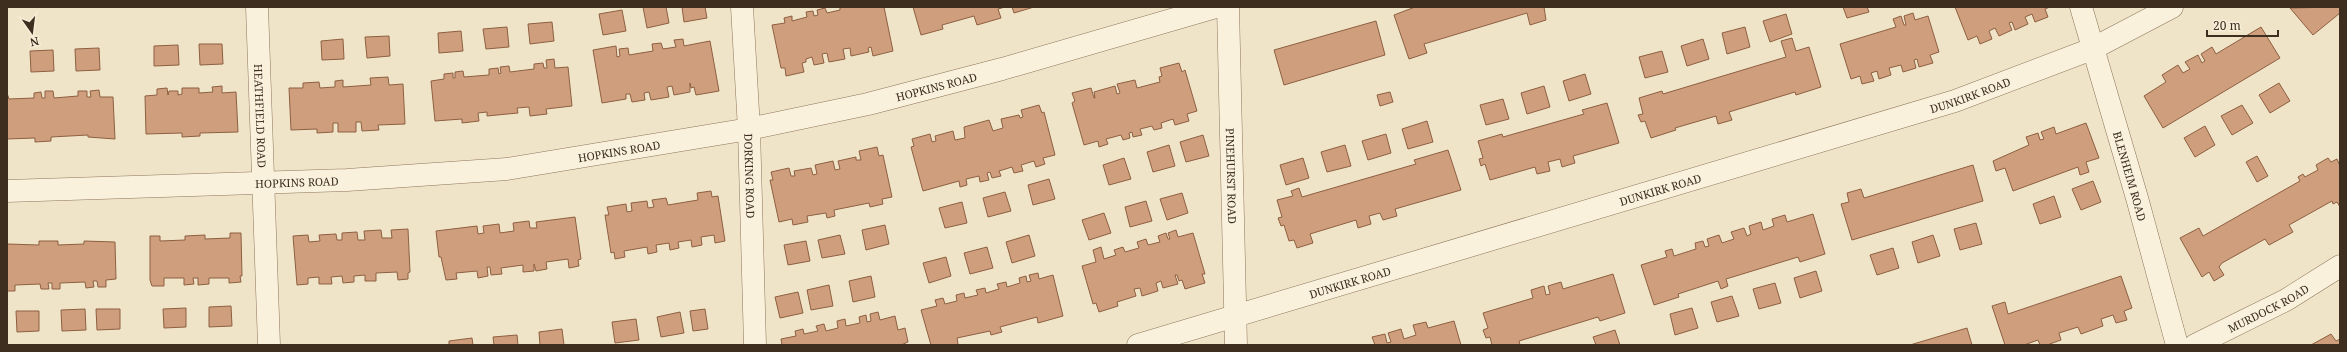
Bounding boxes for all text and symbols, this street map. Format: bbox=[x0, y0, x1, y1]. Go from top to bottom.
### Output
north arrow bbox=[12, 12, 52, 52]
scale bar bbox=[2207, 12, 2278, 38]
text: 20 m bbox=[2213, 17, 2241, 34]
text: N bbox=[28, 34, 41, 51]
street label: HEATHFIELD ROAD bbox=[252, 64, 270, 168]
street label: HOPKINS ROAD bbox=[894, 68, 978, 104]
street label: DUNKIRK ROAD bbox=[1928, 73, 2012, 116]
street label: PINEHURST ROAD bbox=[1223, 128, 1241, 224]
street label: BLENHEIM ROAD bbox=[2110, 129, 2150, 223]
street label: DORKING ROAD bbox=[742, 133, 759, 218]
street label: HOPKINS ROAD bbox=[577, 136, 661, 165]
street label: DUNKIRK ROAD bbox=[1618, 170, 1703, 208]
street label: HOPKINS ROAD bbox=[255, 173, 339, 190]
street label: DUNKIRK ROAD bbox=[1307, 262, 1392, 301]
street label: MURDOCK ROAD bbox=[2225, 280, 2311, 335]

